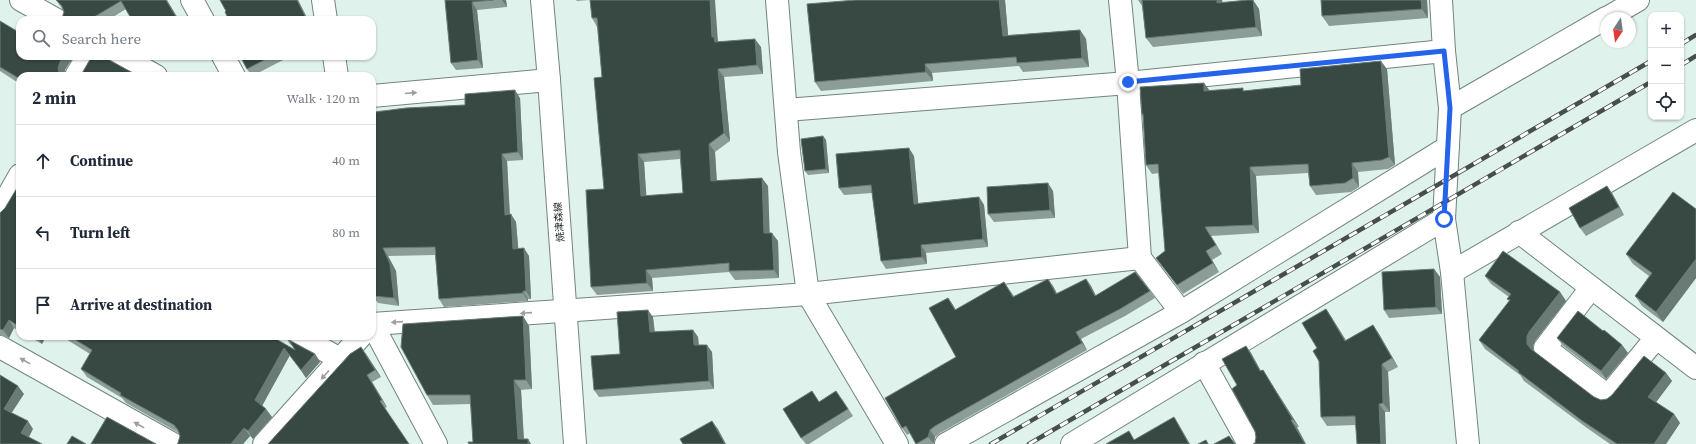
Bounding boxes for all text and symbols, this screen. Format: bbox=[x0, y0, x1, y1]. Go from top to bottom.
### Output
north arrow bbox=[1600, 12, 1636, 48]
map controls bbox=[1648, 12, 1684, 120]
button: + bbox=[1648, 12, 1684, 48]
search box bbox=[16, 16, 376, 60]
icon: search bbox=[30, 27, 52, 49]
text: Search here bbox=[62, 28, 141, 49]
button: − bbox=[1648, 48, 1684, 84]
route end bbox=[1119, 73, 1137, 91]
button: locate bbox=[1648, 84, 1684, 120]
text: 2 min bbox=[32, 86, 76, 110]
one-way arrow bbox=[405, 89, 417, 96]
text: Walk · 120 m bbox=[287, 90, 360, 107]
icon: ahead bbox=[32, 150, 54, 172]
text: Continue bbox=[70, 150, 133, 171]
text: 40 m bbox=[332, 152, 360, 169]
street label: 焼津森線 bbox=[551, 202, 567, 242]
route start bbox=[1435, 210, 1453, 228]
icon: left bbox=[32, 222, 54, 244]
text: Turn left bbox=[70, 222, 130, 243]
text: 80 m bbox=[332, 224, 360, 241]
icon: arrive bbox=[32, 294, 54, 316]
text: Arrive at destination bbox=[70, 294, 212, 315]
one-way arrow bbox=[520, 310, 532, 317]
one-way arrow bbox=[391, 319, 403, 326]
one-way arrow bbox=[19, 358, 31, 365]
one-way arrow bbox=[321, 370, 330, 381]
one-way arrow bbox=[133, 422, 145, 428]

